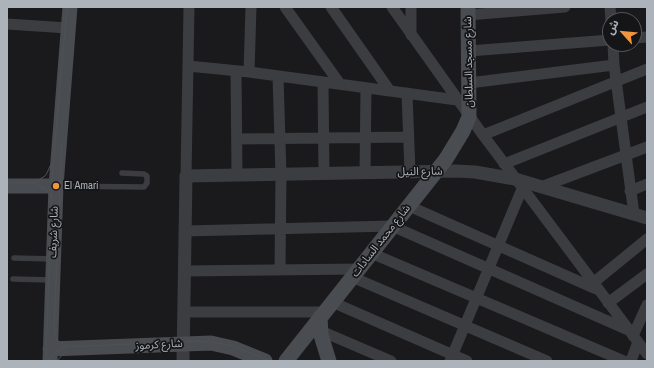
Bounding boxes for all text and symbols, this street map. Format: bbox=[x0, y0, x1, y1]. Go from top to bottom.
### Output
north arrow bbox=[602, 12, 642, 52]
street label: شارع مسجد السلطان bbox=[462, 16, 476, 108]
text: ش bbox=[603, 17, 622, 37]
street label: شارع النيل bbox=[397, 165, 443, 179]
place label: El Amari bbox=[64, 179, 99, 193]
marker: El Amari bbox=[51, 181, 61, 191]
street label: شارع محمد السادات bbox=[349, 202, 413, 280]
street label: شارع شريف bbox=[46, 206, 62, 258]
street label: شارع كرموز bbox=[135, 337, 183, 353]

